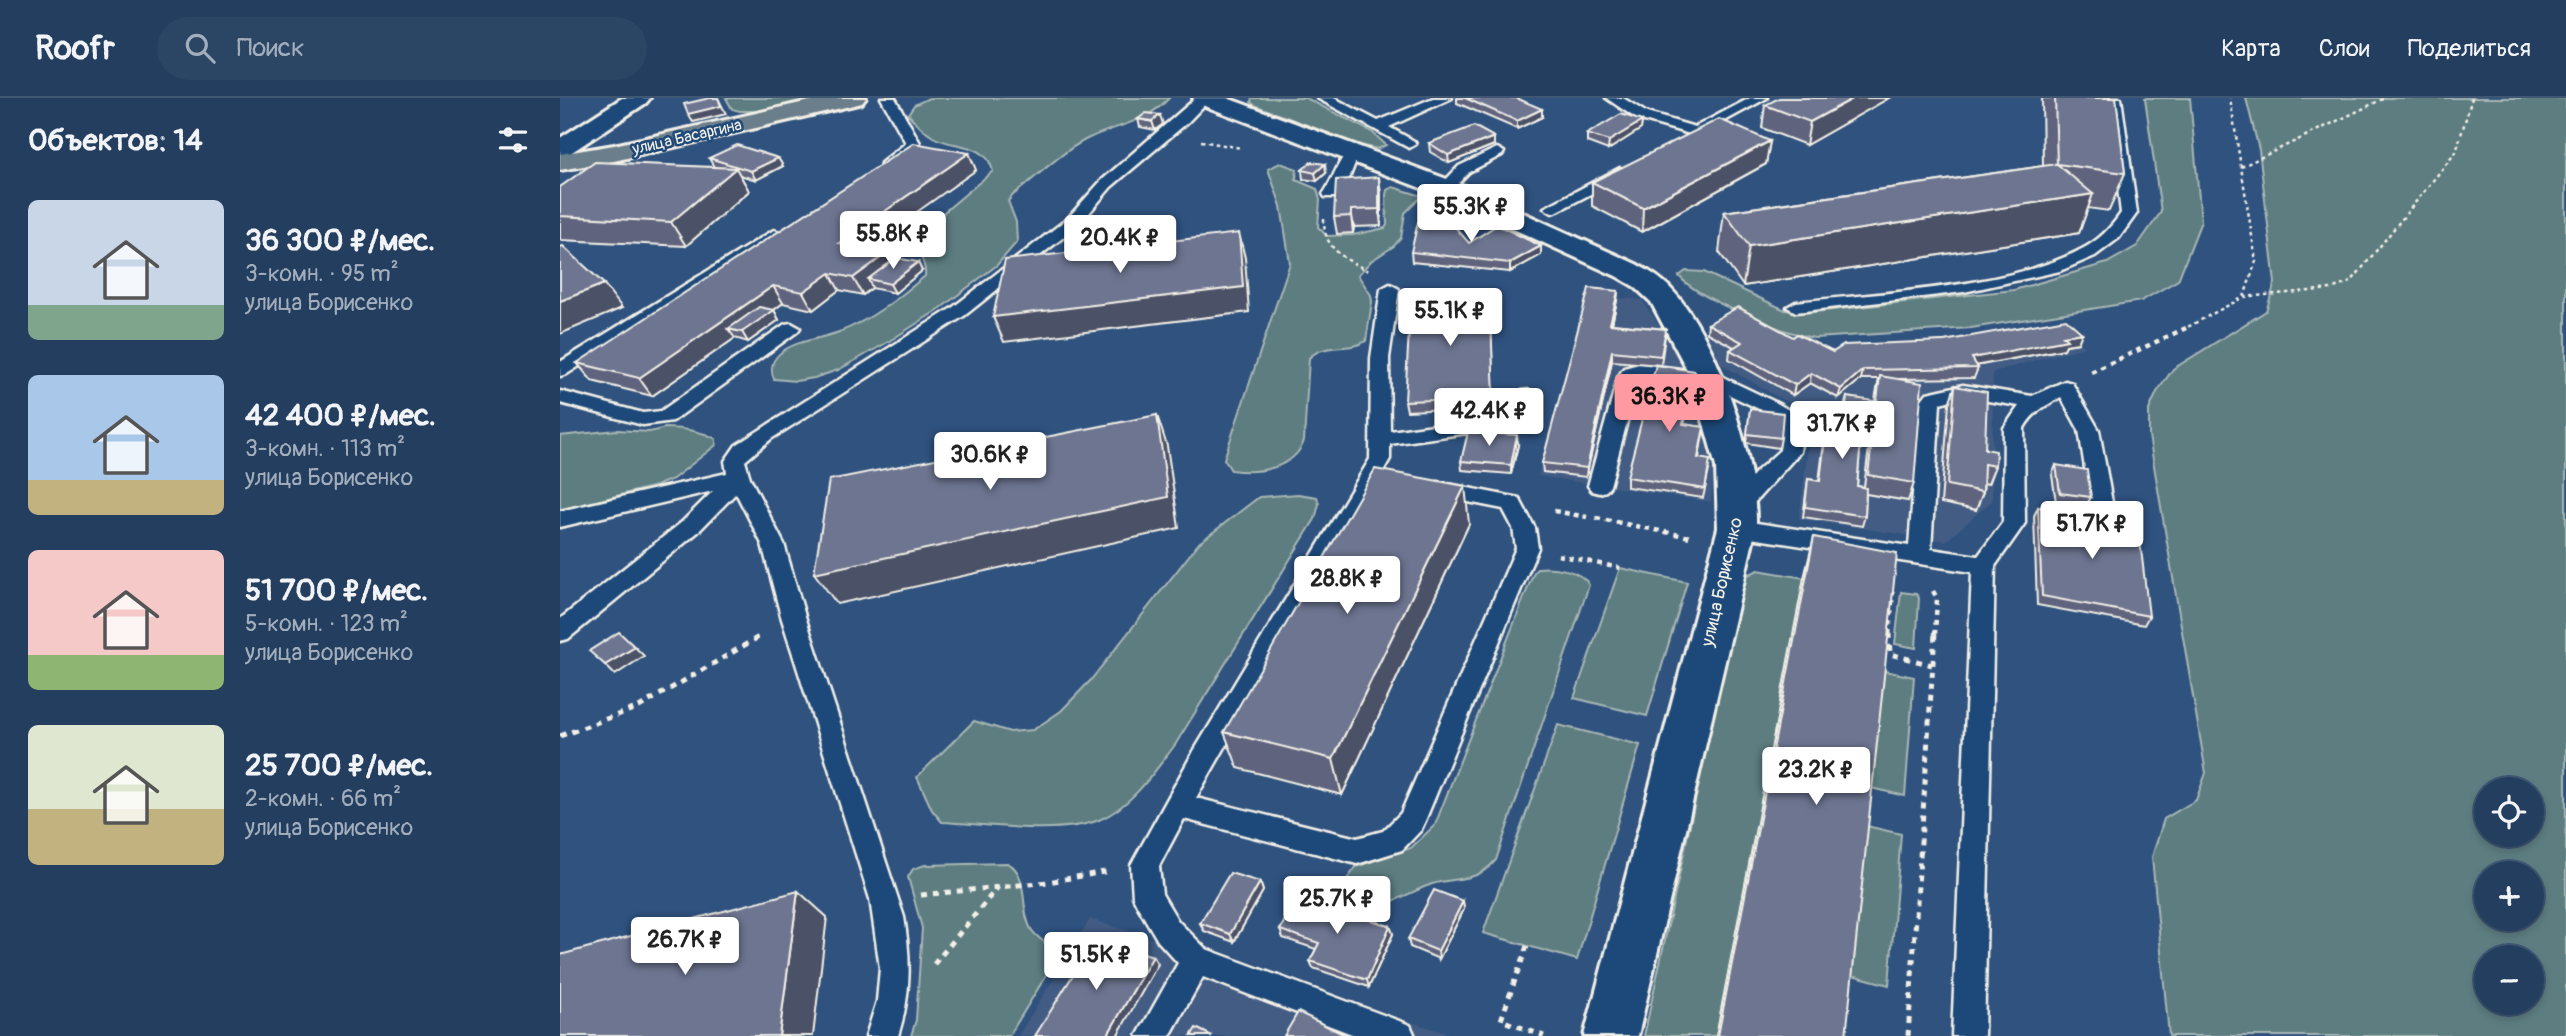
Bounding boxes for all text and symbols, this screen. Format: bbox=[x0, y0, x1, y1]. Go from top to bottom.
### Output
search box bbox=[157, 17, 647, 80]
text: Roofr bbox=[35, 28, 115, 69]
icon: search bbox=[181, 29, 219, 67]
text: Поиск bbox=[237, 32, 305, 64]
text: Карта bbox=[2221, 34, 2281, 63]
text: Слои bbox=[2319, 34, 2370, 63]
text: Поделиться bbox=[2408, 34, 2531, 63]
street label: улица Басаргина bbox=[629, 115, 744, 160]
icon: filters bbox=[494, 121, 532, 159]
text: Объектов: 14 bbox=[28, 122, 203, 159]
pin: 55.3K ₽ bbox=[1406, 184, 1536, 244]
text: 55.3K ₽ bbox=[1433, 192, 1509, 221]
pin: 55.8K ₽ bbox=[828, 212, 958, 271]
pin: 20.4K ₽ bbox=[1055, 216, 1185, 275]
text: 55.8K ₽ bbox=[856, 219, 930, 248]
text: 36 300 ₽/мес. bbox=[245, 222, 435, 259]
text: 20.4K ₽ bbox=[1080, 223, 1160, 252]
icon: home bbox=[84, 228, 168, 312]
text: 3-комн. · 95 m² bbox=[245, 259, 399, 288]
text: улица Борисенко bbox=[245, 288, 413, 317]
pin: 55.1K ₽ bbox=[1385, 288, 1515, 348]
text: 55.1K ₽ bbox=[1414, 296, 1486, 325]
pin: 36.3K ₽ bbox=[1604, 374, 1734, 434]
text: 36.3K ₽ bbox=[1631, 382, 1707, 411]
pin: 42.4K ₽ bbox=[1424, 388, 1554, 448]
text: 42.4K ₽ bbox=[1450, 396, 1528, 425]
text: 42 400 ₽/мес. bbox=[245, 397, 436, 434]
pin: 31.7K ₽ bbox=[1777, 402, 1907, 461]
icon: home bbox=[84, 403, 168, 487]
text: 31.7K ₽ bbox=[1806, 409, 1878, 438]
pin: 30.6K ₽ bbox=[925, 432, 1055, 492]
text: 3-комн. · 113 m² bbox=[245, 434, 405, 463]
text: 30.6K ₽ bbox=[950, 440, 1030, 469]
text: улица Борисенко bbox=[245, 463, 413, 492]
pin: 51.7K ₽ bbox=[2027, 502, 2157, 561]
text: 51.7K ₽ bbox=[2056, 509, 2128, 538]
street label: улица Борисенко bbox=[1696, 515, 1748, 650]
pin: 28.8K ₽ bbox=[1282, 556, 1412, 616]
text: 28.8K ₽ bbox=[1310, 564, 1384, 593]
text: 51 700 ₽/мес. bbox=[245, 572, 428, 609]
icon: home bbox=[84, 578, 168, 662]
text: 5-комн. · 123 m² bbox=[245, 609, 408, 638]
text: улица Борисенко bbox=[245, 638, 413, 667]
text: 25 700 ₽/мес. bbox=[245, 747, 433, 784]
pin: 23.2K ₽ bbox=[1751, 748, 1881, 807]
icon: home bbox=[84, 753, 168, 837]
text: 23.2K ₽ bbox=[1778, 755, 1854, 784]
map controls bbox=[2474, 777, 2544, 1015]
button: locate bbox=[2474, 777, 2544, 847]
text: 2-комн. · 66 m² bbox=[245, 784, 401, 813]
text: улица Борисенко bbox=[245, 813, 413, 842]
button: + bbox=[2474, 861, 2544, 931]
pin: 25.7K ₽ bbox=[1272, 876, 1402, 936]
text: 25.7K ₽ bbox=[1299, 884, 1375, 913]
pin: 26.7K ₽ bbox=[620, 918, 750, 977]
text: 26.7K ₽ bbox=[647, 925, 723, 954]
pin: 51.5K ₽ bbox=[1031, 932, 1161, 992]
text: 51.5K ₽ bbox=[1060, 940, 1132, 969]
button: − bbox=[2474, 945, 2544, 1015]

